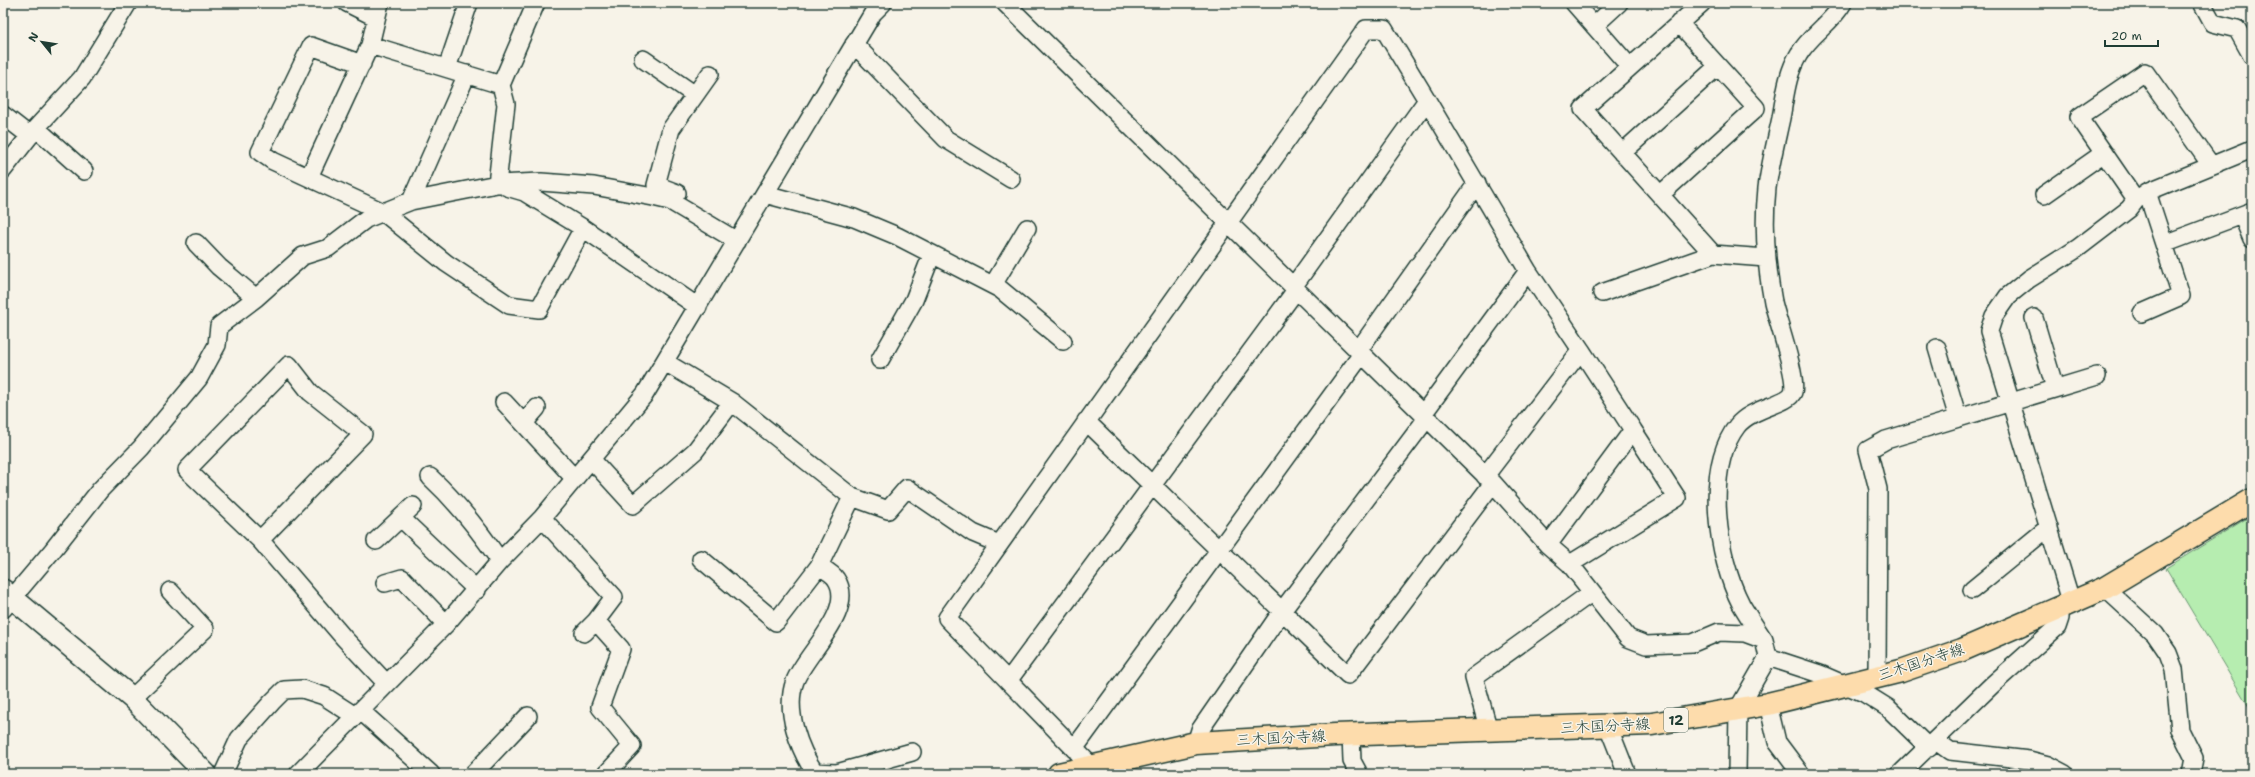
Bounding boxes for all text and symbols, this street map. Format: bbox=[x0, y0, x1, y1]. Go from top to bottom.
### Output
north arrow bbox=[22, 22, 62, 62]
scale bar bbox=[2105, 22, 2158, 48]
text: 20 m bbox=[2111, 28, 2142, 44]
text: N bbox=[25, 29, 43, 45]
street label: 三木国分寺線 bbox=[1875, 639, 1967, 685]
road number: 12 bbox=[1664, 708, 1688, 732]
street label: 三木国分寺線 bbox=[1560, 714, 1650, 738]
street label: 三木国分寺線 bbox=[1236, 726, 1326, 750]

